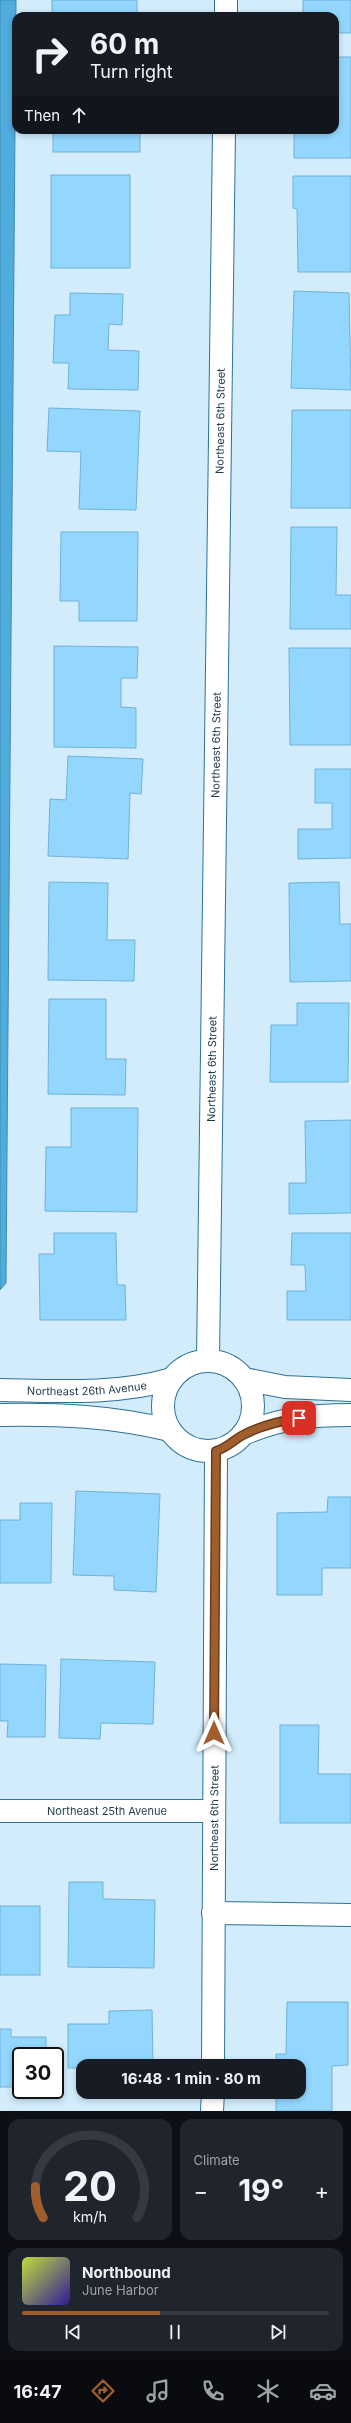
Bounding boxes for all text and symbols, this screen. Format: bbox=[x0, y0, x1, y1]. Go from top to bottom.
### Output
text: 60 m bbox=[90, 27, 159, 61]
icon: right bbox=[24, 28, 76, 80]
text: Turn right bbox=[90, 61, 173, 82]
icon: ahead bbox=[68, 104, 90, 126]
text: Then bbox=[24, 106, 60, 125]
street label: Northeast 6th Street bbox=[213, 368, 228, 474]
street label: Northeast 6th Street bbox=[208, 692, 224, 798]
street label: Northeast 6th Street bbox=[204, 1016, 219, 1122]
street label: Northeast 26th Avenue bbox=[27, 1378, 148, 1398]
pin bbox=[282, 1401, 316, 1435]
icon: arrive bbox=[288, 1407, 310, 1429]
position arrow bbox=[193, 1712, 235, 1754]
street label: Northeast 6th Street bbox=[207, 1765, 221, 1871]
street label: Northeast 25th Avenue bbox=[47, 1804, 167, 1818]
speed limit sign: 30 bbox=[12, 2047, 64, 2099]
text: 16:48 · 1 min · 80 m bbox=[121, 2069, 261, 2088]
text: Climate bbox=[194, 2152, 240, 2168]
text: 20 bbox=[63, 2160, 117, 2210]
text: 19° bbox=[238, 2172, 284, 2208]
text: − bbox=[194, 2178, 208, 2204]
text: + bbox=[314, 2178, 329, 2204]
text: km/h bbox=[73, 2207, 107, 2224]
text: Northbound bbox=[82, 2263, 171, 2282]
text: June Harbor bbox=[82, 2282, 159, 2298]
icon: previous bbox=[62, 2321, 84, 2343]
icon: pause bbox=[164, 2321, 186, 2343]
icon: next bbox=[267, 2321, 289, 2343]
icon: directions bbox=[89, 2377, 117, 2405]
icon: music bbox=[144, 2377, 172, 2405]
icon: phone bbox=[199, 2377, 227, 2405]
icon: climate bbox=[254, 2377, 282, 2405]
icon: car bbox=[309, 2377, 337, 2405]
text: 16:47 bbox=[14, 2381, 62, 2402]

